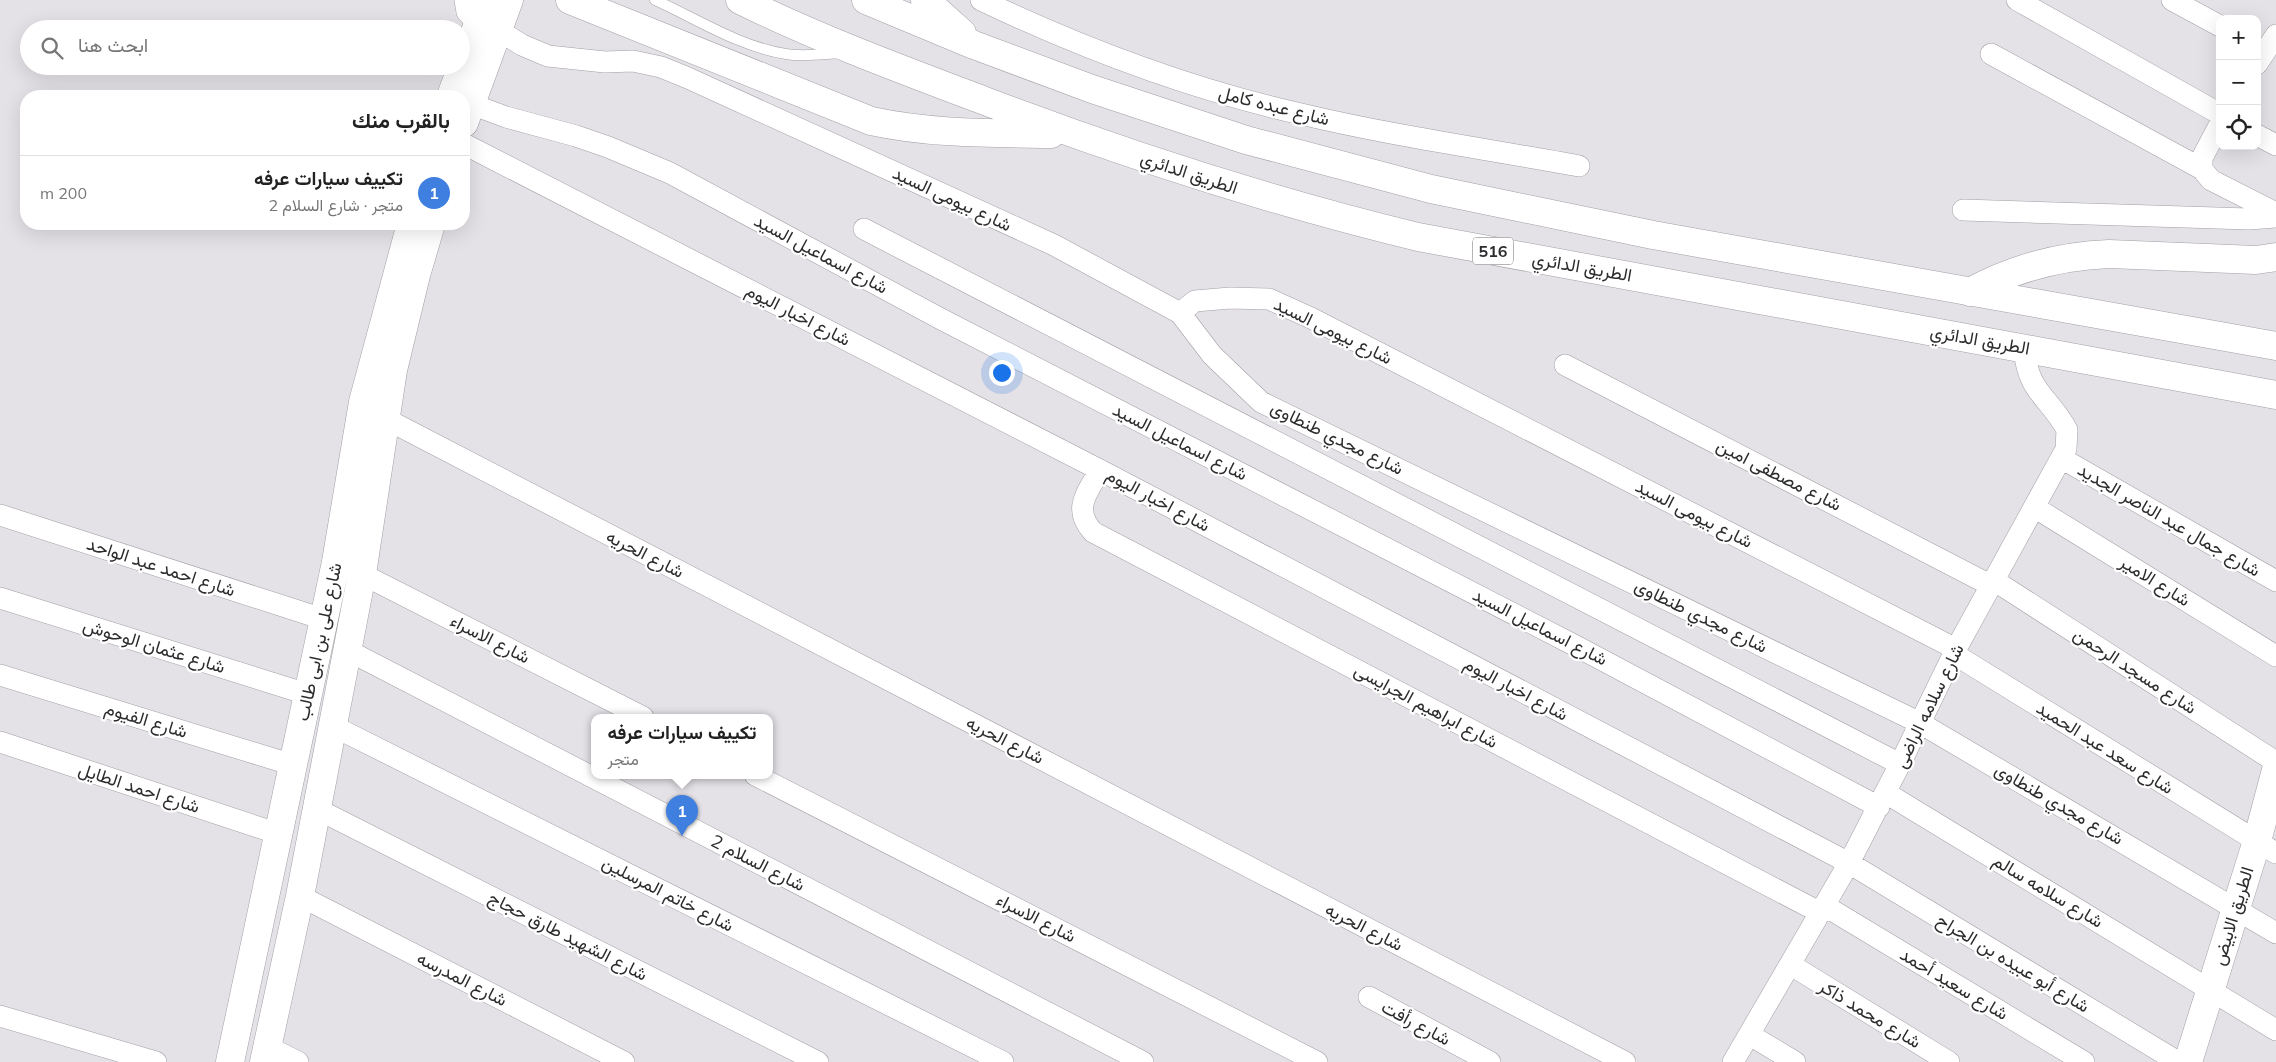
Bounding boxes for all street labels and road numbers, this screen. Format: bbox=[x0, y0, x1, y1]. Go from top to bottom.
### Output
street label: شارع عبده كامل bbox=[1216, 81, 1332, 131]
street label: الطريق الدائري bbox=[1136, 146, 1241, 203]
street label: شارع بيومى السيد bbox=[889, 161, 1015, 237]
street label: شارع اسماعيل السيد bbox=[750, 209, 892, 299]
road number: 516 bbox=[1473, 238, 1513, 264]
street label: الطريق الدائري bbox=[1530, 246, 1634, 291]
street label: شارع اخبار اليوم bbox=[742, 278, 854, 352]
street label: شارع بيومى السيد bbox=[1270, 292, 1396, 370]
street label: الطريق الدائري bbox=[1928, 319, 2032, 364]
street label: شارع مجدي طنطاوى bbox=[1265, 395, 1407, 483]
street label: شارع اسماعيل السيد bbox=[1109, 398, 1251, 486]
street label: شارع مصطفى امين bbox=[1712, 433, 1846, 517]
street label: شارع جمال عبد الناصر الجديد bbox=[2073, 458, 2265, 582]
street label: شارع اخبار اليوم bbox=[1102, 463, 1214, 537]
street label: شارع بيومى السيد bbox=[1631, 474, 1757, 554]
street label: شارع الحريه bbox=[602, 524, 688, 584]
street label: شارع احمد عبد الواحد bbox=[84, 532, 238, 602]
street label: شارع الامير bbox=[2114, 549, 2195, 612]
street label: شارع على بن ابى طالب bbox=[290, 561, 348, 723]
street label: شارع مجدي طنطاوى bbox=[1629, 573, 1771, 661]
street label: شارع اسماعيل السيد bbox=[1469, 583, 1611, 671]
street label: شارع الاسراء bbox=[446, 609, 534, 669]
street label: شارع عثمان الوحوش bbox=[80, 613, 228, 679]
street label: شارع مسجد الرحمن bbox=[2069, 622, 2201, 720]
street label: شارع سلامه الراضى bbox=[1888, 640, 1970, 772]
street label: شارع اخبار اليوم bbox=[1460, 652, 1572, 726]
street label: شارع ابراهيم الجرايسى bbox=[1350, 658, 1502, 754]
street label: شارع الفيوم bbox=[102, 696, 190, 744]
street label: شارع سعد عبد الحميد bbox=[2032, 696, 2178, 800]
street label: شارع الحريه bbox=[962, 710, 1048, 770]
street label: شارع احمد الطايل bbox=[75, 757, 203, 819]
street label: شارع مجدي طنطاوى bbox=[1989, 757, 2128, 853]
street label: شارع السلام 2 bbox=[707, 829, 809, 897]
street label: شارع سلامه سالم bbox=[1988, 849, 2108, 933]
street label: شارع خاتم المرسلين bbox=[598, 850, 738, 938]
street label: الطريق الابيض bbox=[2207, 864, 2258, 968]
street label: شارع الشهيد طارق حجاج bbox=[484, 885, 652, 987]
street label: شارع الاسراء bbox=[992, 888, 1080, 948]
street label: شارع الحريه bbox=[1321, 897, 1407, 957]
street label: شارع أبو عبيده بن الجراح bbox=[1932, 908, 2094, 1018]
street label: شارع سعيد أحمد bbox=[1895, 942, 2013, 1026]
street label: شارع المدرسه bbox=[413, 946, 511, 1012]
street label: شارع محمد ذاكر bbox=[1814, 974, 1926, 1054]
street label: شارع رأفت bbox=[1377, 995, 1455, 1051]

